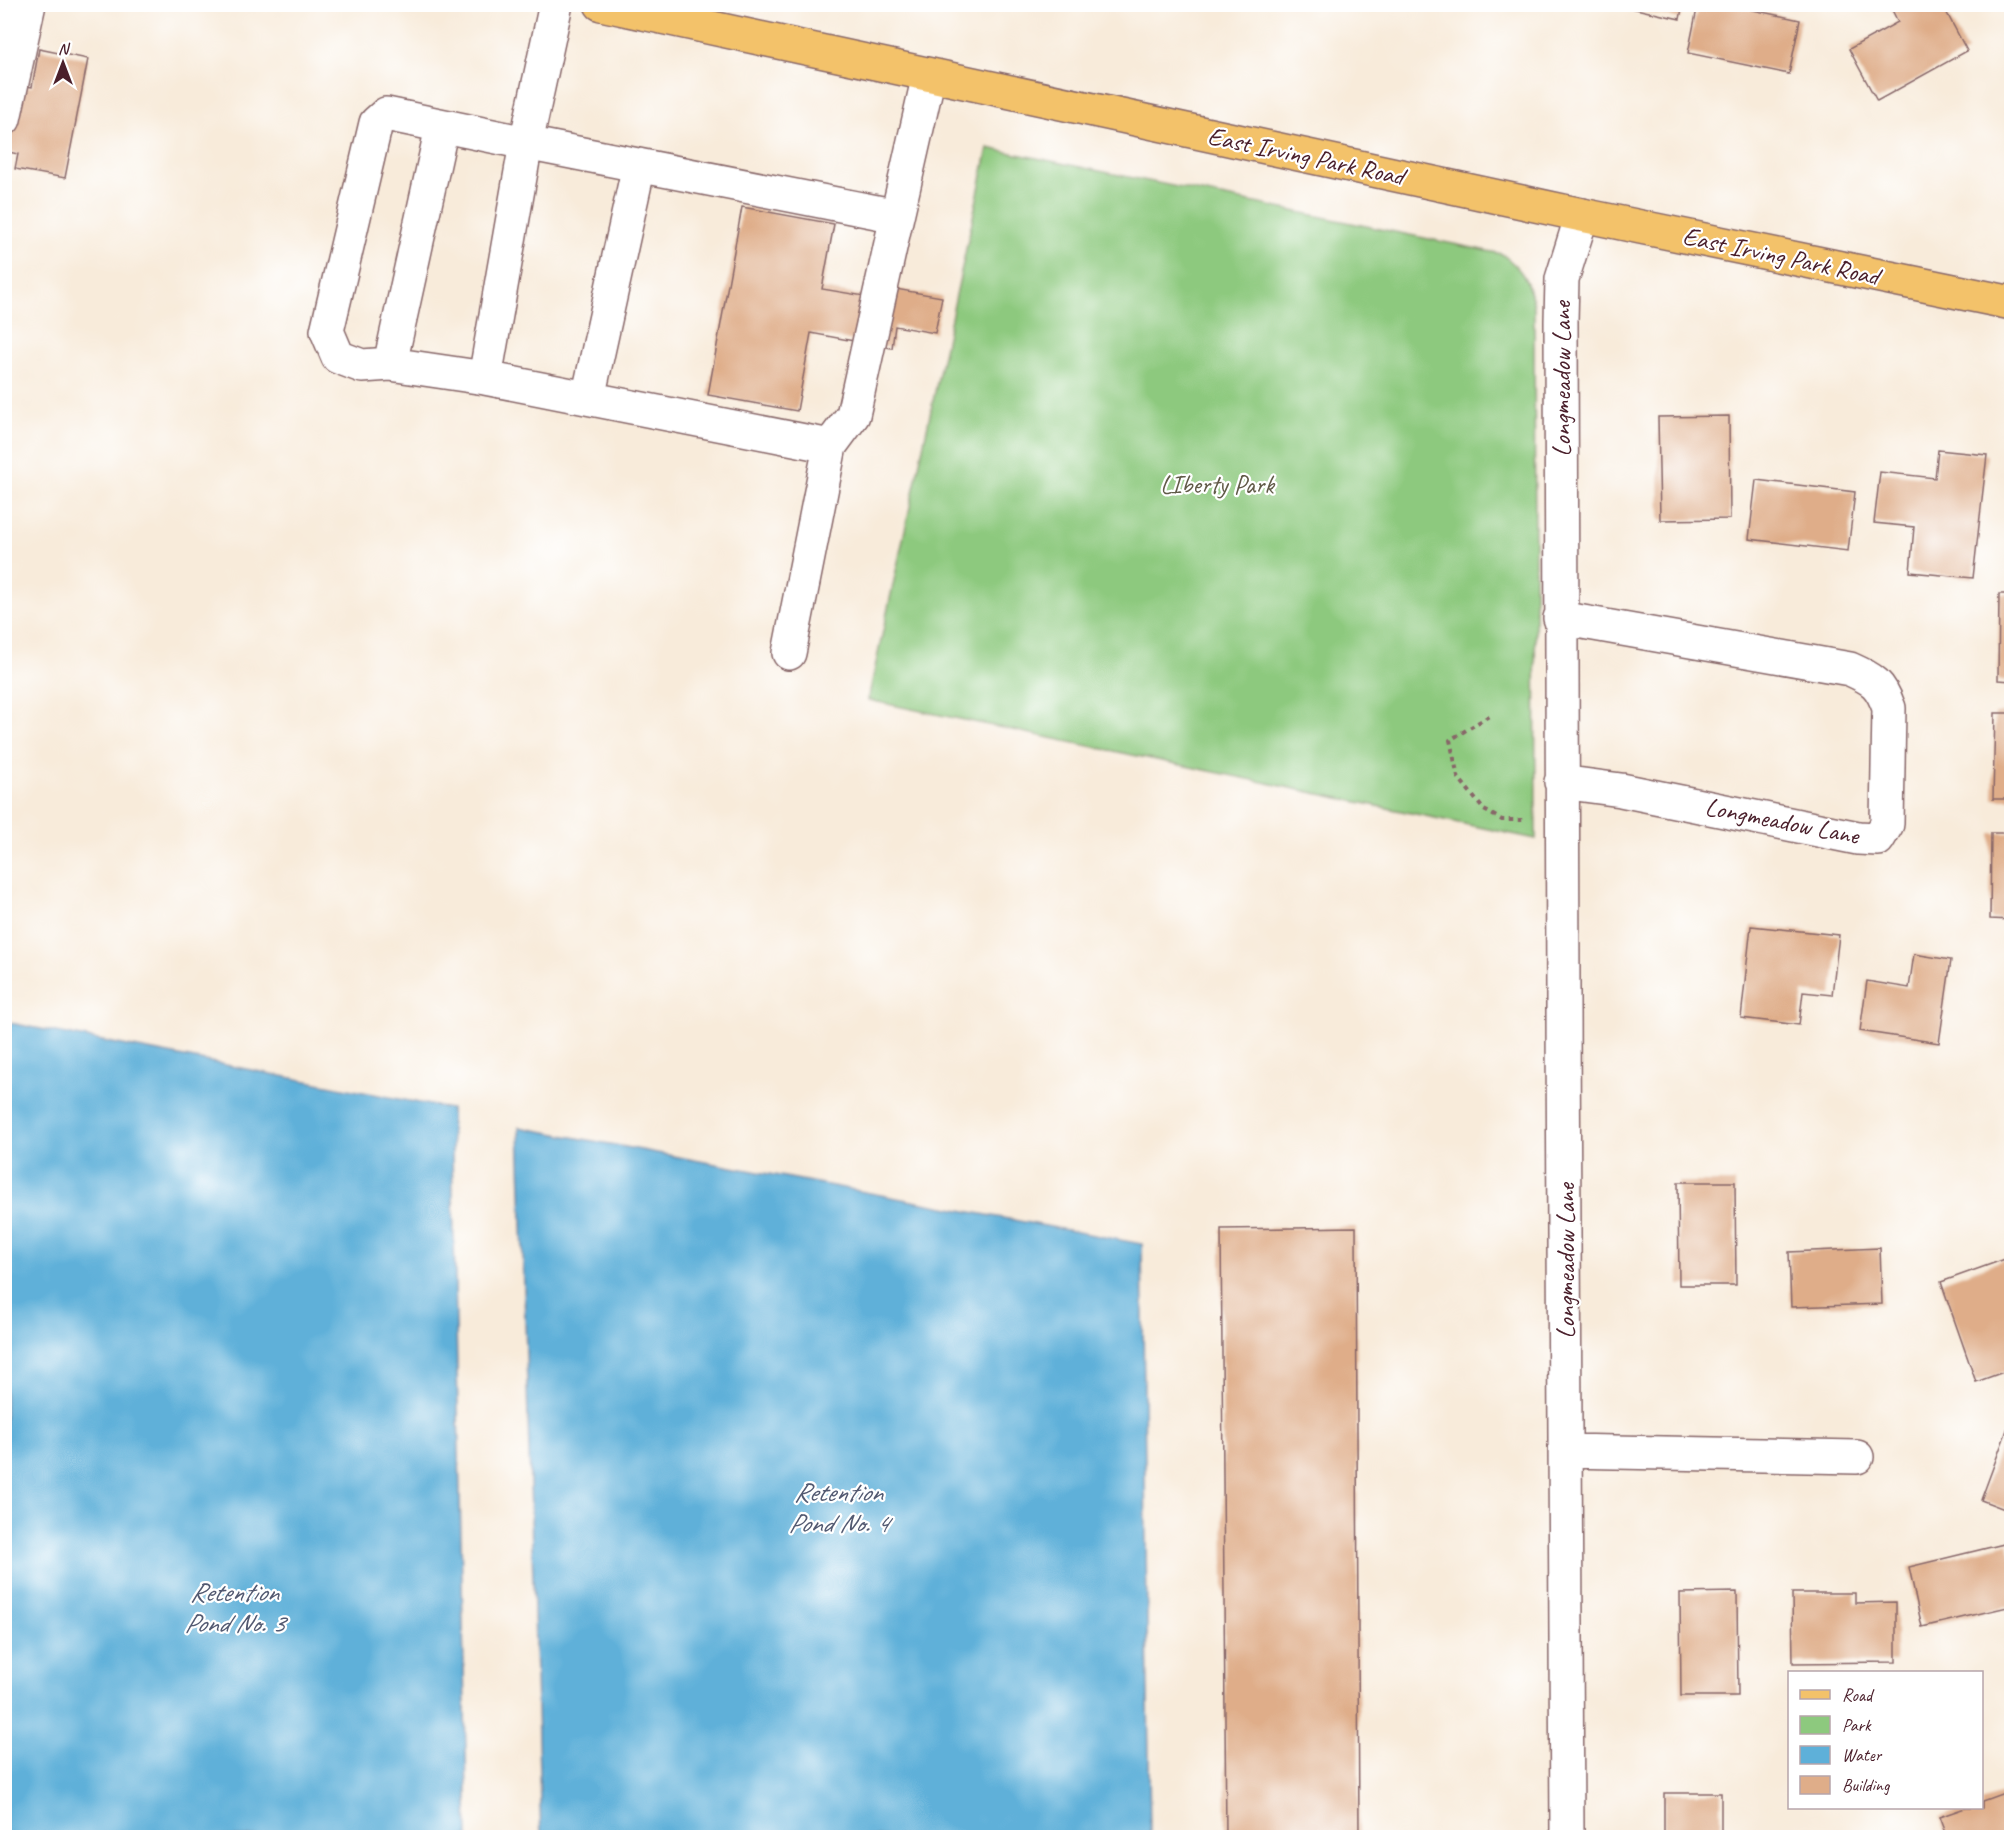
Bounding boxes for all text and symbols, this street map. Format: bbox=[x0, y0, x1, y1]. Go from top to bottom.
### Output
north arrow bbox=[33, 33, 93, 93]
text: N bbox=[58, 39, 71, 59]
street label: East Irving Park Road bbox=[1205, 119, 1411, 194]
street label: East Irving Park Road bbox=[1680, 219, 1886, 294]
street label: Longmeadow Lane bbox=[1545, 300, 1578, 457]
park label: LIberty Park bbox=[1160, 468, 1276, 501]
street label: Longmeadow Lane bbox=[1702, 790, 1863, 852]
street label: Longmeadow Lane bbox=[1549, 1182, 1582, 1339]
water label: Retention Pond No. 4 bbox=[788, 1475, 894, 1540]
water label: Retention Pond No. 3 bbox=[184, 1575, 289, 1640]
legend bbox=[1788, 1671, 1983, 1809]
text: Road bbox=[1842, 1684, 1875, 1706]
text: Park bbox=[1842, 1714, 1872, 1736]
text: Water bbox=[1842, 1744, 1883, 1766]
text: Building bbox=[1842, 1774, 1891, 1796]

